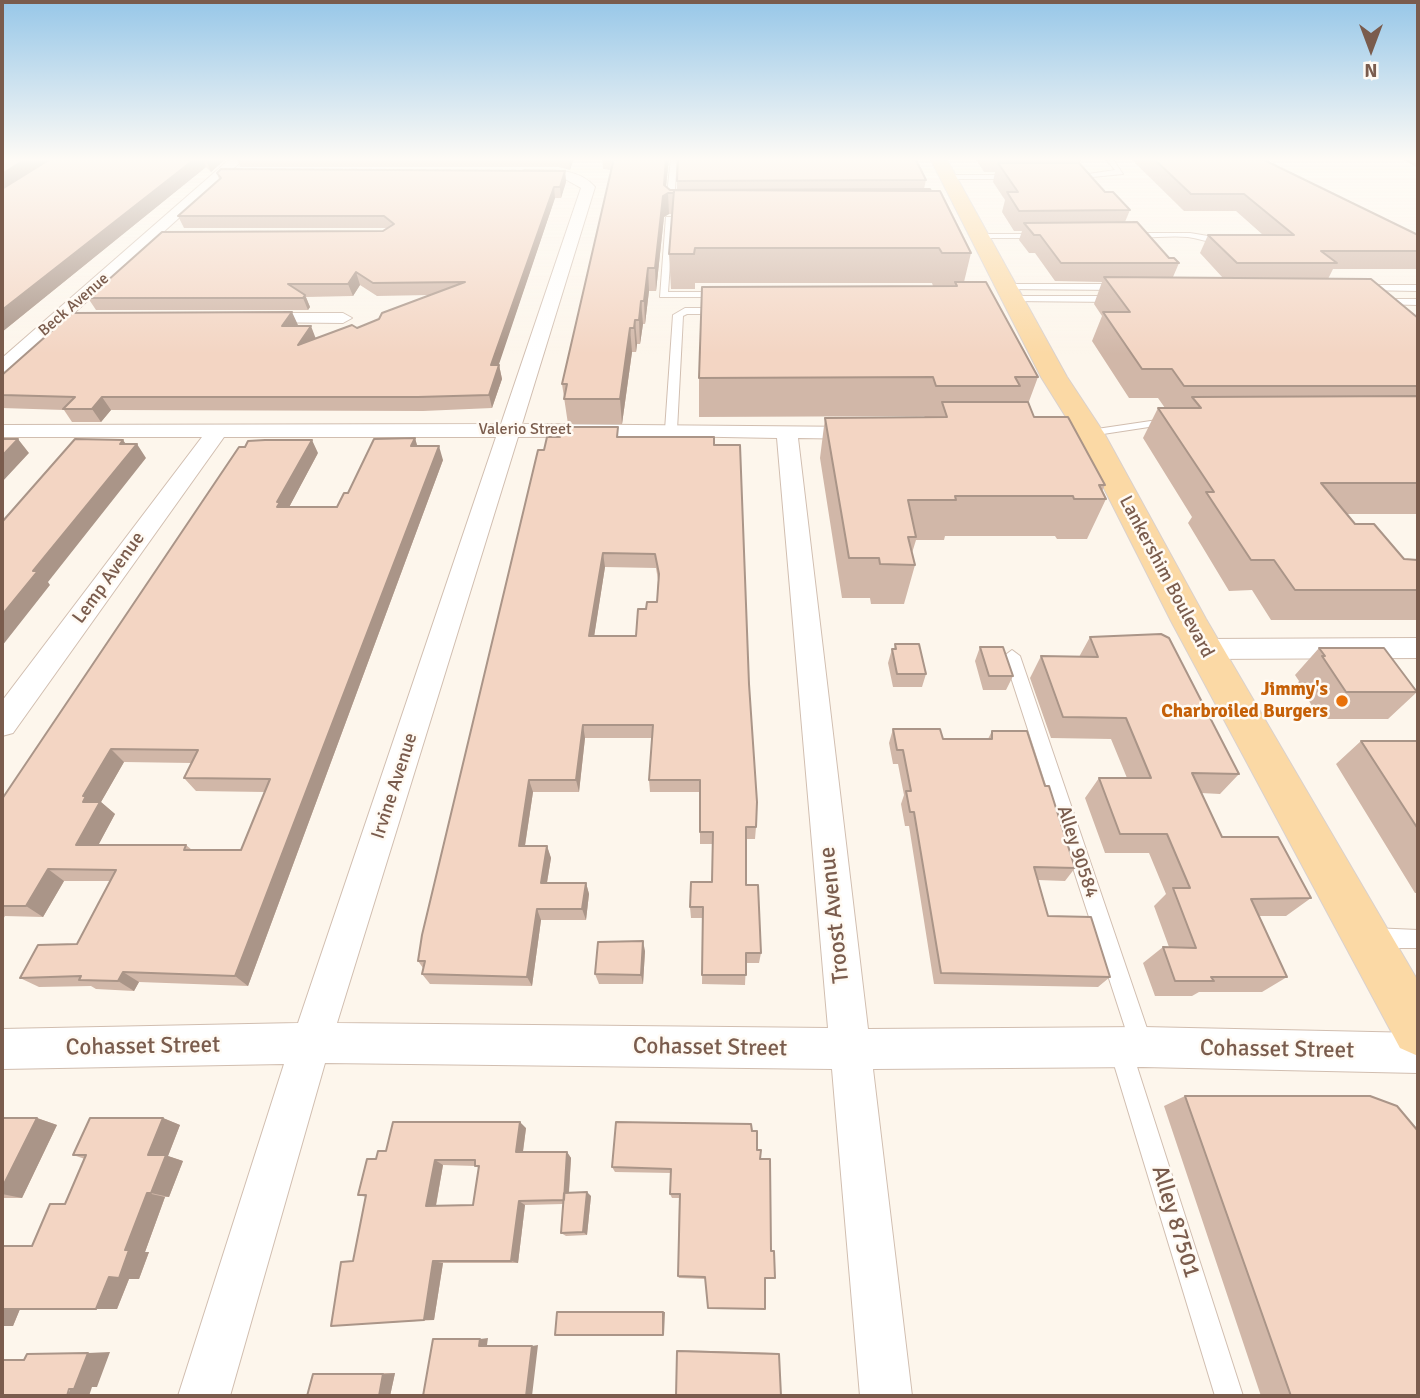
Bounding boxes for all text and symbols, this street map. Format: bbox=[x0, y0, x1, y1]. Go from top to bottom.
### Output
north arrow bbox=[1336, 14, 1406, 84]
text: N bbox=[1364, 58, 1378, 82]
street label: Beck Avenue bbox=[35, 269, 113, 341]
street label: Valerio Street bbox=[478, 420, 572, 440]
street label: Lankershim Boulevard bbox=[1114, 492, 1218, 662]
street label: Lemp Avenue bbox=[68, 528, 150, 628]
place label: Jimmy's Charbroiled Burgers bbox=[1161, 679, 1328, 723]
marker: Jimmy's Charbroiled Burgers bbox=[1334, 693, 1350, 709]
street label: Irvine Avenue bbox=[367, 730, 423, 842]
street label: Alley 90584 bbox=[1051, 803, 1103, 901]
street label: Troost Avenue bbox=[814, 845, 856, 985]
street label: Cohasset Street bbox=[66, 1032, 220, 1062]
street label: Cohasset Street bbox=[633, 1033, 787, 1063]
street label: Cohasset Street bbox=[1200, 1035, 1354, 1065]
street label: Alley 87501 bbox=[1145, 1163, 1205, 1281]

